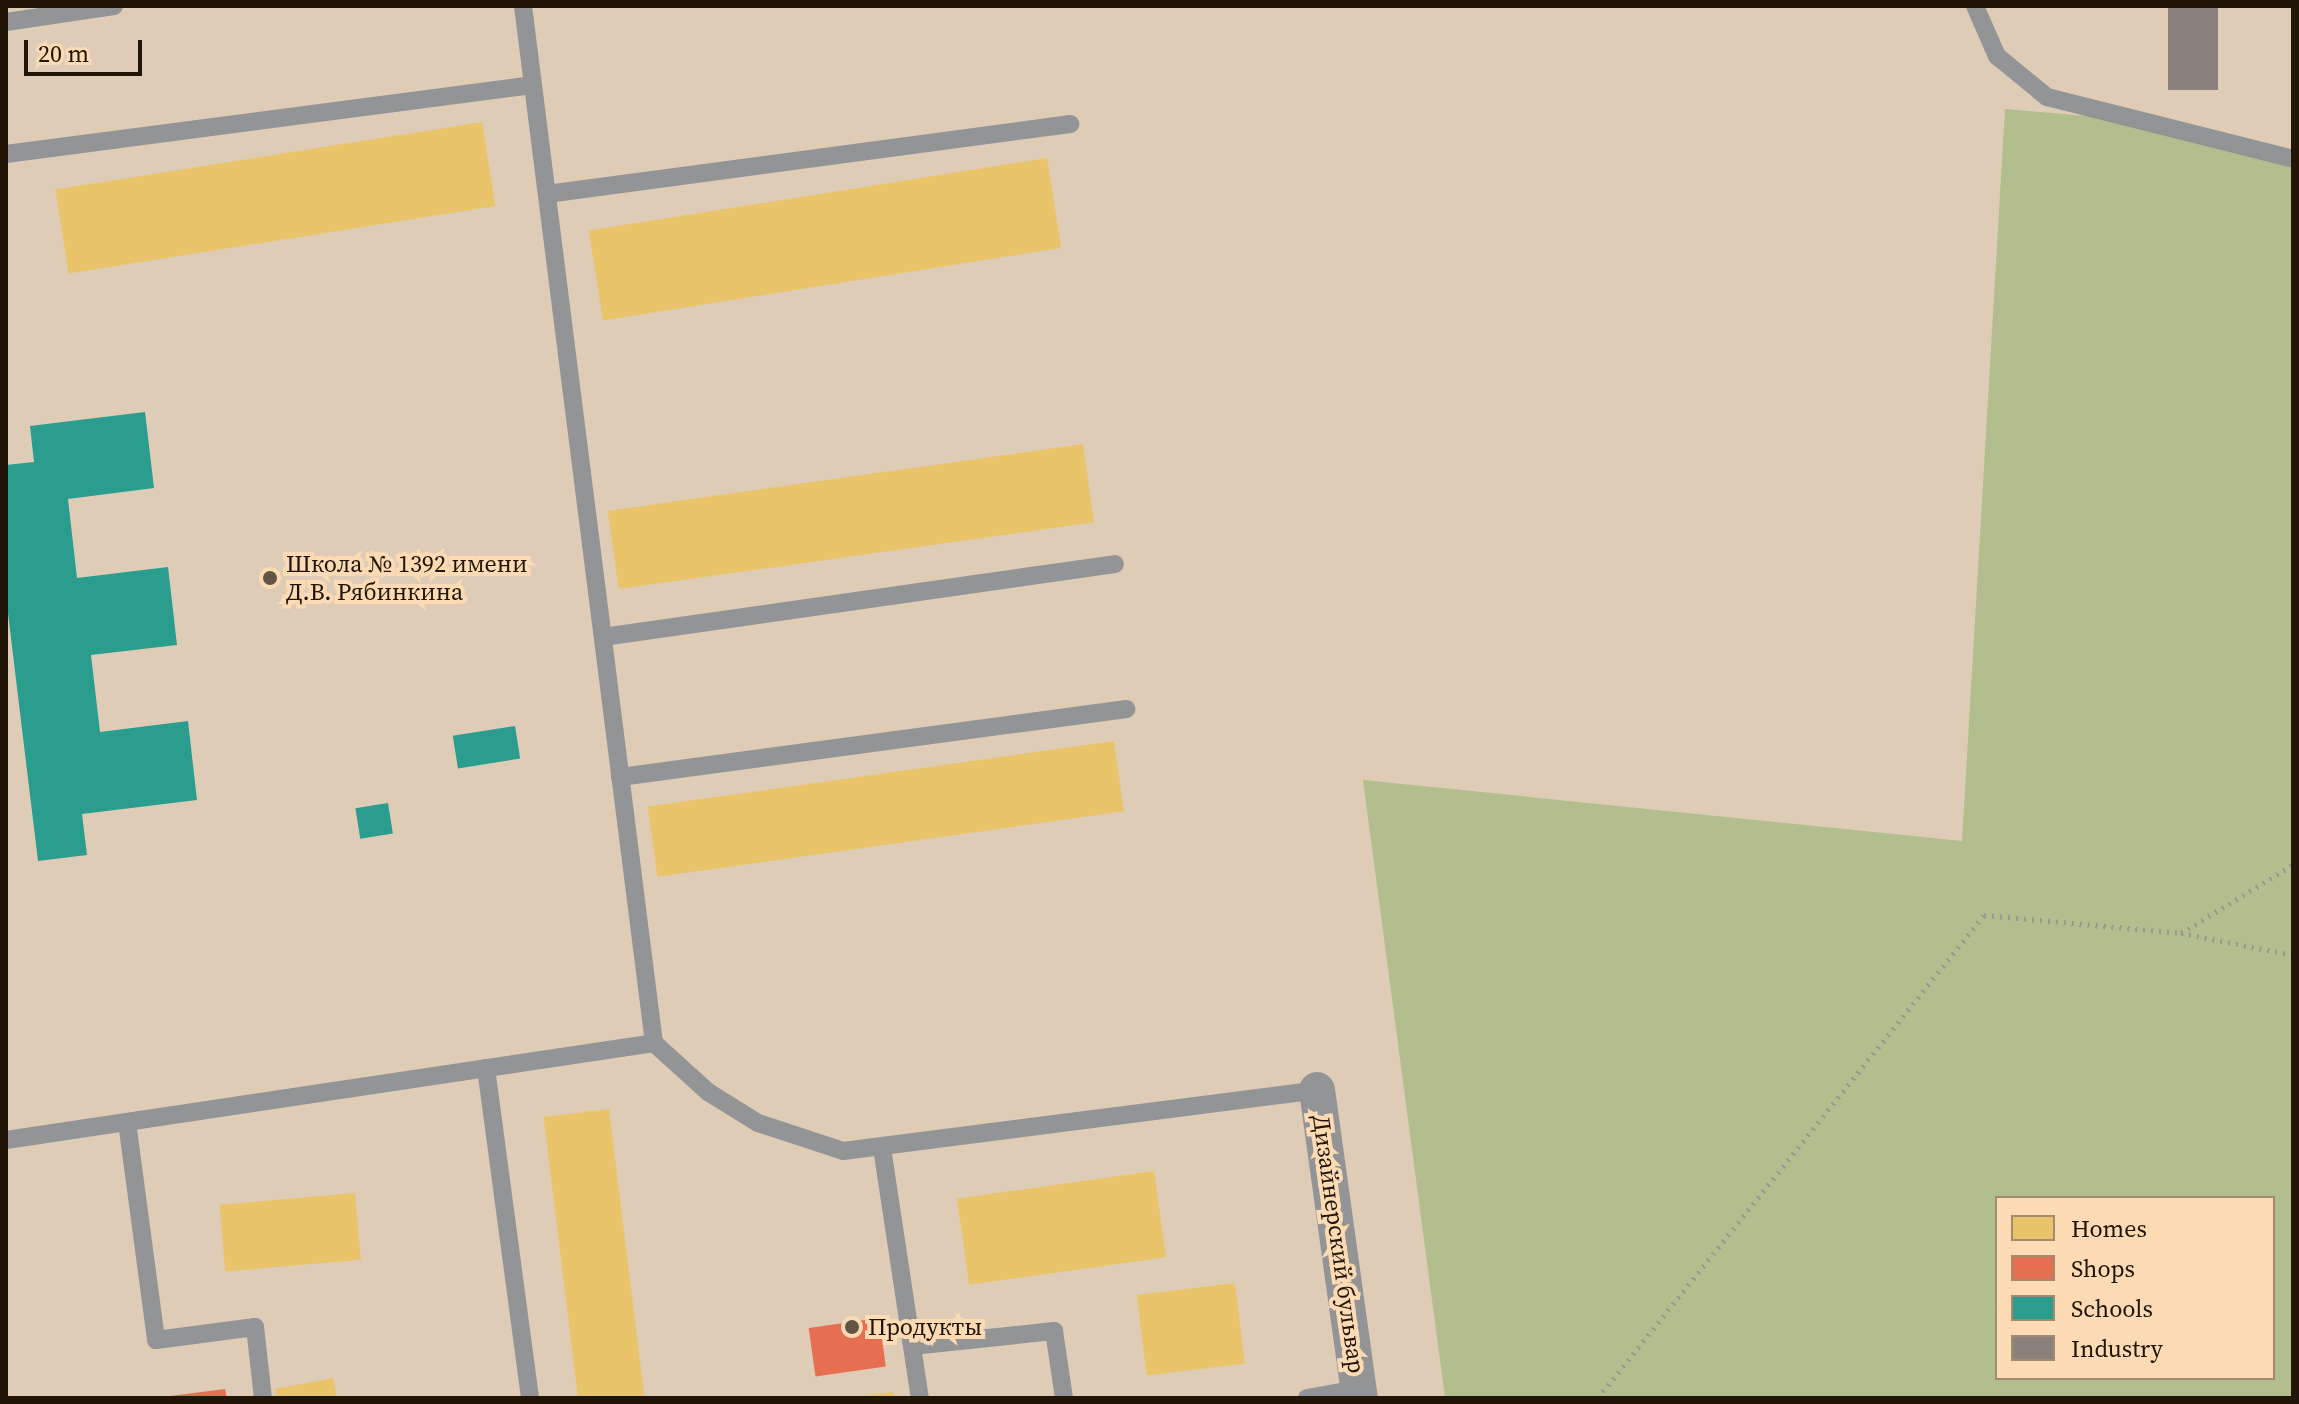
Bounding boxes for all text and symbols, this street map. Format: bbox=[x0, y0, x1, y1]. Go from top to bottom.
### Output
scale bar bbox=[28, 24, 146, 74]
text: 20 m bbox=[38, 37, 89, 70]
place label: Школа № 1392 имени Д.В. Рябинкина bbox=[286, 550, 528, 606]
marker: Школа № 1392 имени Д.В. Рябинкина bbox=[261, 569, 279, 587]
street label: Дизайнерский бульвар bbox=[1307, 1113, 1371, 1375]
legend bbox=[1995, 1196, 2275, 1380]
text: Homes bbox=[2071, 1212, 2147, 1245]
text: Shops bbox=[2071, 1252, 2135, 1285]
text: Schools bbox=[2071, 1292, 2153, 1325]
place label: Продукты bbox=[868, 1313, 982, 1341]
marker: Продукты bbox=[843, 1318, 861, 1336]
text: Industry bbox=[2071, 1332, 2163, 1365]

